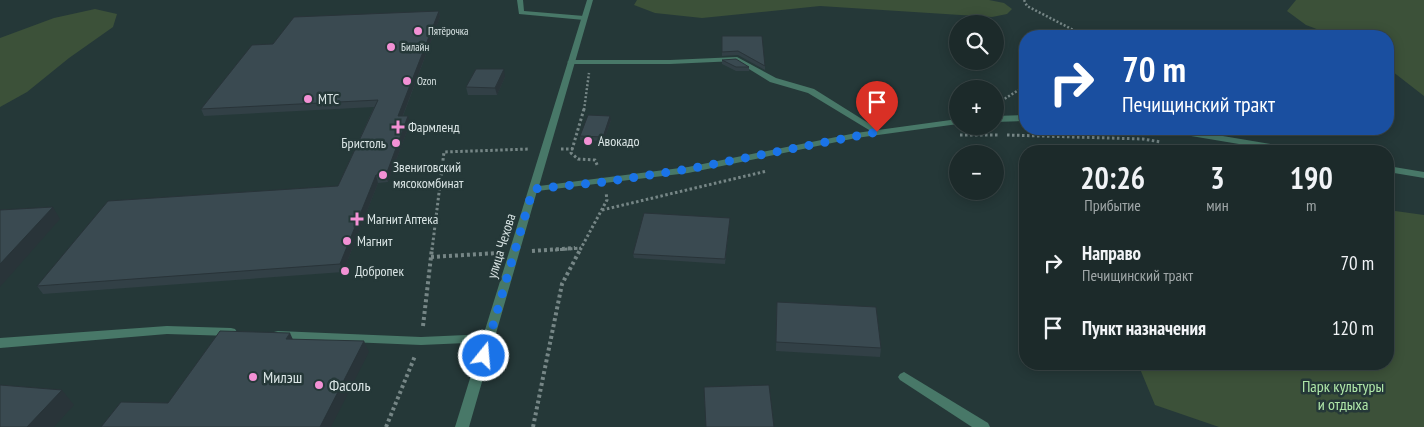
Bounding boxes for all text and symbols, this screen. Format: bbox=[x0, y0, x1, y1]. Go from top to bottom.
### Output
map controls bbox=[949, 15, 1004, 200]
button: search bbox=[949, 15, 1004, 70]
place label: Пятёрочка bbox=[428, 24, 469, 38]
marker: Пятёрочка bbox=[412, 25, 424, 37]
place label: Билайн bbox=[401, 40, 429, 54]
marker: Билайн bbox=[385, 41, 397, 53]
text: 70 m bbox=[1122, 46, 1186, 92]
icon: right bbox=[1039, 50, 1104, 115]
place label: Ozon bbox=[417, 74, 436, 88]
marker: Ozon bbox=[401, 75, 413, 87]
button: + bbox=[949, 80, 1004, 135]
pin bbox=[856, 81, 898, 132]
icon: arrive bbox=[863, 88, 891, 116]
place label: МТС bbox=[318, 90, 340, 108]
text: Печищинский тракт bbox=[1122, 90, 1275, 118]
marker: МТС bbox=[302, 93, 314, 105]
place label: Фармленд bbox=[408, 118, 460, 136]
marker: Фармленд bbox=[392, 121, 404, 133]
place label: Авокадо bbox=[598, 132, 640, 150]
place label: Бристоль bbox=[341, 134, 386, 152]
marker: Авокадо bbox=[582, 135, 594, 147]
marker: Бристоль bbox=[390, 137, 402, 149]
button: − bbox=[949, 145, 1004, 200]
place label: Звениговский мясокомбинат bbox=[393, 158, 464, 192]
text: 20:26 bbox=[1080, 158, 1145, 197]
text: 3 bbox=[1210, 158, 1225, 197]
text: 190 bbox=[1290, 158, 1333, 197]
marker: Звениговский мясокомбинат bbox=[377, 169, 389, 181]
text: Прибытие bbox=[1084, 195, 1141, 215]
text: мин bbox=[1206, 195, 1229, 215]
text: m bbox=[1306, 195, 1317, 215]
place label: Магнит Аптека bbox=[367, 210, 438, 228]
street label: улица Чехова bbox=[483, 211, 519, 281]
marker: Магнит Аптека bbox=[351, 213, 363, 225]
place label: Магнит bbox=[357, 232, 393, 250]
marker: Магнит bbox=[341, 235, 353, 247]
text: Направо bbox=[1082, 241, 1141, 265]
icon: right bbox=[1039, 249, 1067, 277]
text: 70 m bbox=[1341, 251, 1374, 275]
place label: Добропек bbox=[355, 262, 404, 280]
marker: Добропек bbox=[339, 265, 351, 277]
text: Печищинский тракт bbox=[1082, 265, 1193, 285]
icon: arrive bbox=[1039, 314, 1067, 342]
text: Пункт назначения bbox=[1082, 316, 1206, 340]
text: 120 m bbox=[1332, 316, 1374, 340]
position arrow bbox=[457, 329, 509, 381]
place label: Милэш bbox=[263, 367, 302, 387]
marker: Милэш bbox=[247, 371, 259, 383]
place label: Фасоль bbox=[329, 375, 370, 395]
park label: Парк культуры и отдыха bbox=[1302, 376, 1384, 414]
marker: Фасоль bbox=[313, 379, 325, 391]

